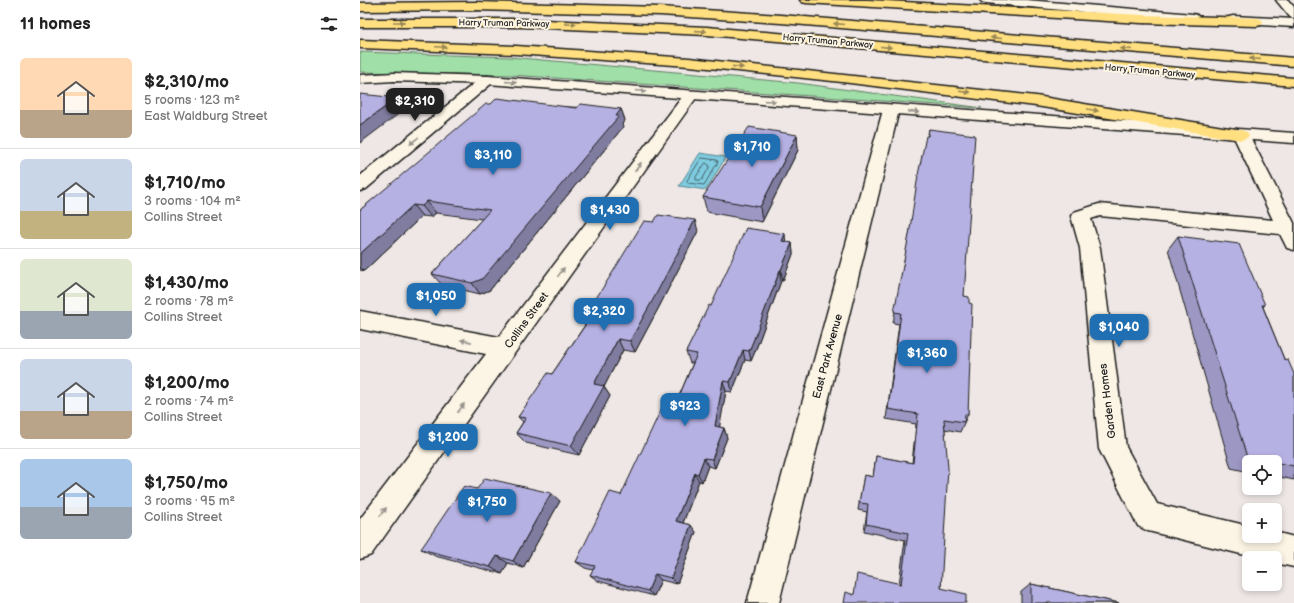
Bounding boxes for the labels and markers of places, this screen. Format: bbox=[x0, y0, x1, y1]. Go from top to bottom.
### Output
pin: $2,310 bbox=[382, 88, 448, 122]
pin: $1,710 bbox=[719, 134, 785, 168]
pin: $3,110 bbox=[460, 142, 526, 176]
pin: $1,430 bbox=[577, 197, 643, 231]
pin: $1,050 bbox=[403, 283, 469, 317]
pin: $2,320 bbox=[571, 298, 637, 332]
pin: $1,040 bbox=[1086, 314, 1152, 348]
pin: $1,360 bbox=[894, 340, 960, 374]
pin: $923 bbox=[661, 393, 709, 427]
pin: $1,200 bbox=[415, 424, 481, 458]
pin: $1,750 bbox=[454, 489, 520, 523]

